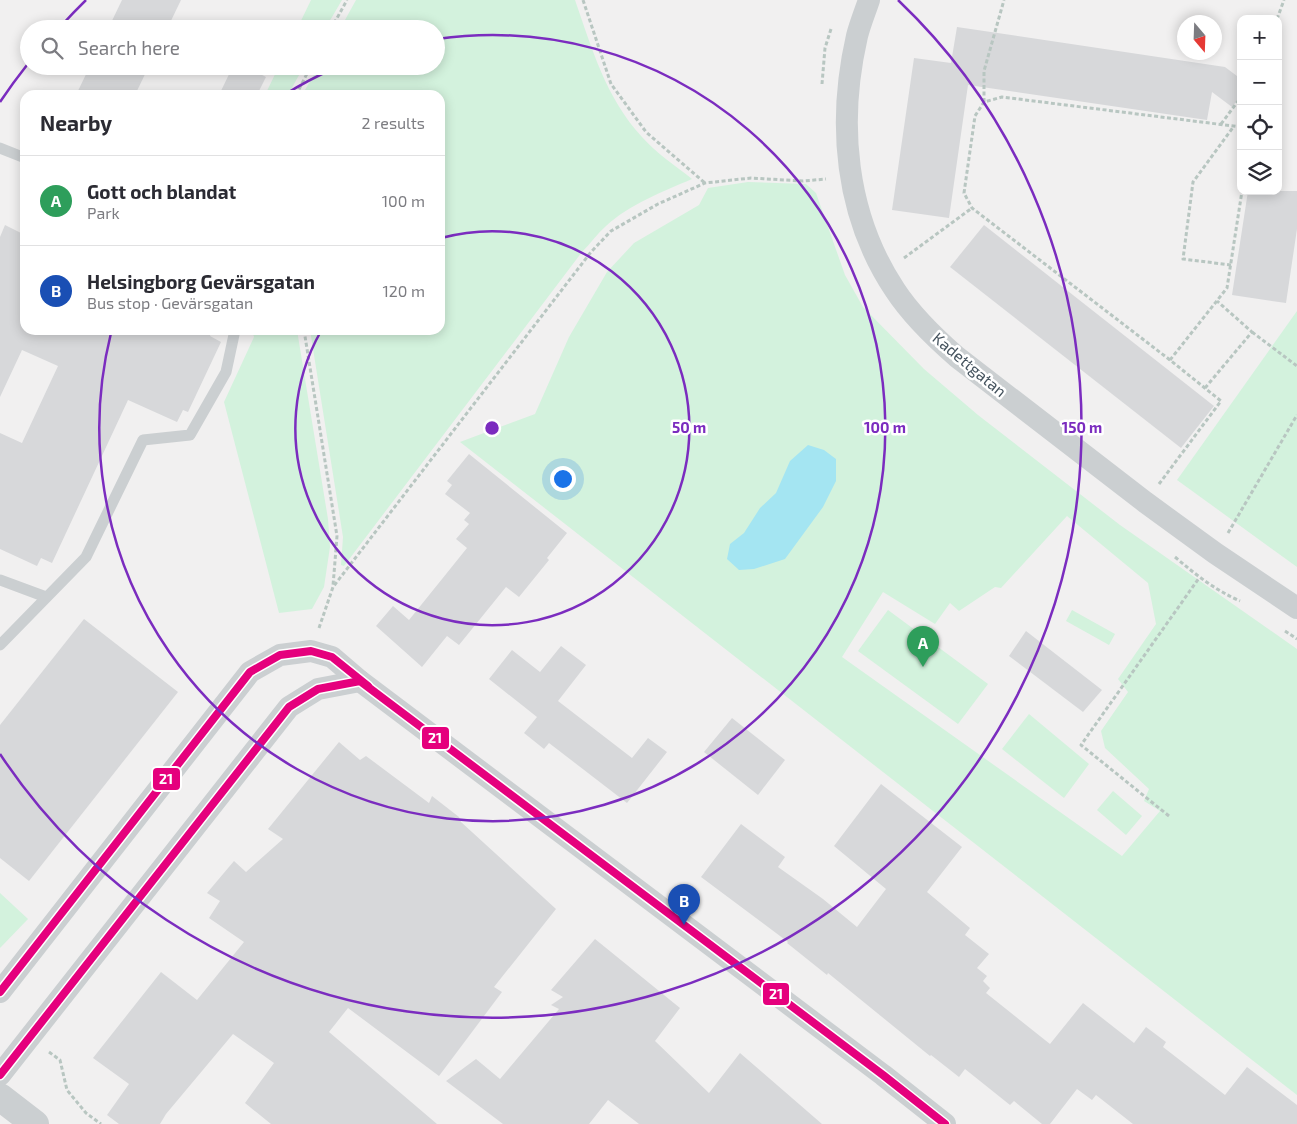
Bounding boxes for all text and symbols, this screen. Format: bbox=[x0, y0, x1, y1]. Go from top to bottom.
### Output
north arrow bbox=[1177, 15, 1222, 60]
map controls bbox=[1237, 15, 1282, 195]
button: + bbox=[1237, 15, 1282, 60]
search box bbox=[20, 20, 445, 75]
icon: search bbox=[38, 34, 66, 62]
text: Search here bbox=[78, 36, 180, 59]
button: − bbox=[1237, 60, 1282, 105]
button: locate bbox=[1237, 105, 1282, 150]
text: Nearby bbox=[40, 110, 112, 135]
text: 2 results bbox=[362, 113, 425, 132]
button: layers bbox=[1237, 150, 1282, 195]
text: Gott och blandat bbox=[87, 180, 236, 203]
text: A bbox=[51, 191, 61, 210]
text: 100 m bbox=[382, 191, 425, 210]
text: Park bbox=[87, 203, 120, 222]
text: Helsingborg Gevärsgatan bbox=[87, 270, 315, 293]
text: B bbox=[51, 281, 61, 300]
text: 120 m bbox=[382, 281, 425, 300]
text: Bus stop · Gevärsgatan bbox=[87, 293, 253, 312]
street label: Kadettgatan bbox=[929, 328, 1011, 400]
text: 50 m bbox=[672, 418, 706, 436]
text: 100 m bbox=[864, 418, 906, 436]
text: 150 m bbox=[1062, 418, 1102, 436]
centre of rings bbox=[483, 419, 501, 437]
your location bbox=[550, 466, 576, 492]
pin: A bbox=[907, 626, 939, 667]
line badge: 21 bbox=[421, 726, 450, 750]
text: 21 bbox=[428, 729, 442, 746]
line badge: 21 bbox=[152, 767, 181, 791]
text: 21 bbox=[159, 770, 173, 787]
pin: B bbox=[668, 884, 700, 925]
line badge: 21 bbox=[762, 982, 790, 1006]
text: 21 bbox=[769, 985, 783, 1002]

